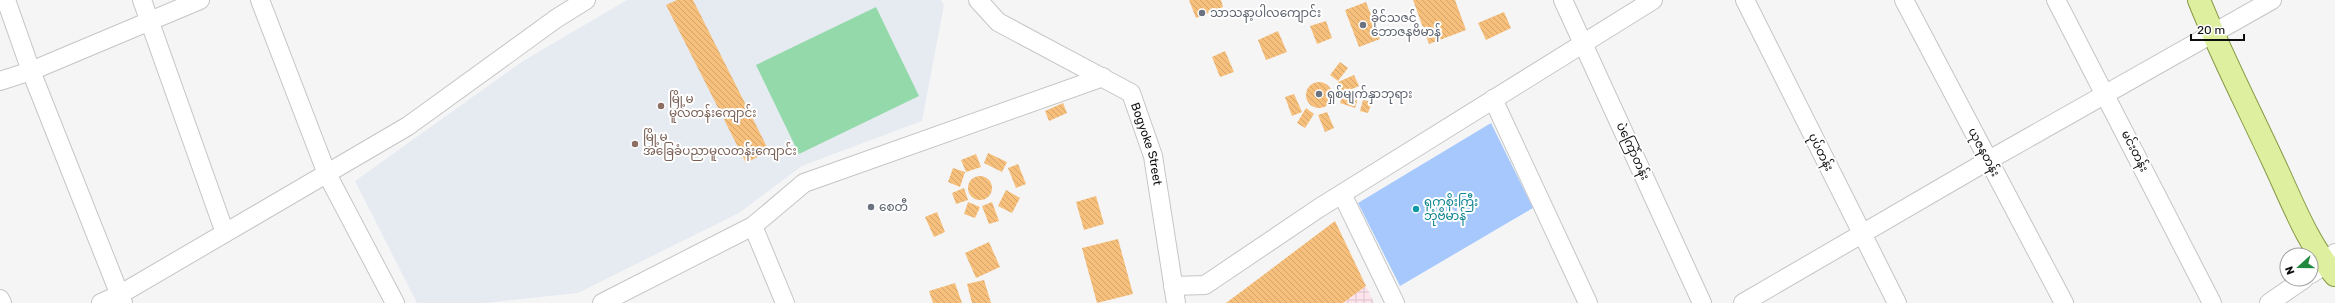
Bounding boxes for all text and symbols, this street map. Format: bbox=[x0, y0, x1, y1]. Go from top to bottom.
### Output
place label: သာသနာ့ပါလကျောင်း bbox=[1210, 4, 1321, 23]
marker: သာသနာ့ပါလကျောင်း bbox=[1197, 8, 1207, 18]
place label: ခိုင်သဇင် ဘောဇနဗိမာန် bbox=[1371, 9, 1441, 42]
scale bar bbox=[2191, 16, 2244, 42]
marker: ခိုင်သဇင် ဘောဇနဗိမာန် bbox=[1358, 20, 1368, 30]
text: 20 m bbox=[2197, 23, 2225, 37]
place label: ရှစ်မျက်နှာဘုရား bbox=[1327, 85, 1412, 104]
marker: ရှစ်မျက်နှာဘုရား bbox=[1314, 89, 1324, 99]
place label: မြို့မ မူလတန်းကျောင်း bbox=[669, 90, 757, 123]
marker: မြို့မ မူလတန်းကျောင်း bbox=[656, 101, 666, 111]
street label: Bogyoke Street bbox=[1128, 101, 1165, 187]
street label: ပဲကြော်တန်း bbox=[1611, 119, 1654, 183]
street label: ယုဇနတန်း bbox=[1963, 124, 2004, 180]
street label: မင်းတန်း bbox=[2116, 127, 2153, 175]
place label: မြို့မ အခြေခံပညာမူလတန်းကျောင်း bbox=[643, 128, 797, 161]
street label: ပုပ်တန်း bbox=[1803, 130, 1838, 175]
marker: မြို့မ အခြေခံပညာမူလတန်းကျောင်း bbox=[630, 139, 640, 149]
place label: ရုက္ခစိုးကြီး ဘုံဗိမာန် bbox=[1424, 193, 1478, 226]
place label: စေတီ bbox=[879, 198, 908, 214]
marker: စေတီ bbox=[866, 202, 876, 212]
marker: ရုက္ခစိုးကြီး ဘုံဗိမာန် bbox=[1411, 204, 1421, 214]
north arrow bbox=[2279, 247, 2319, 287]
text: N bbox=[2283, 264, 2298, 276]

